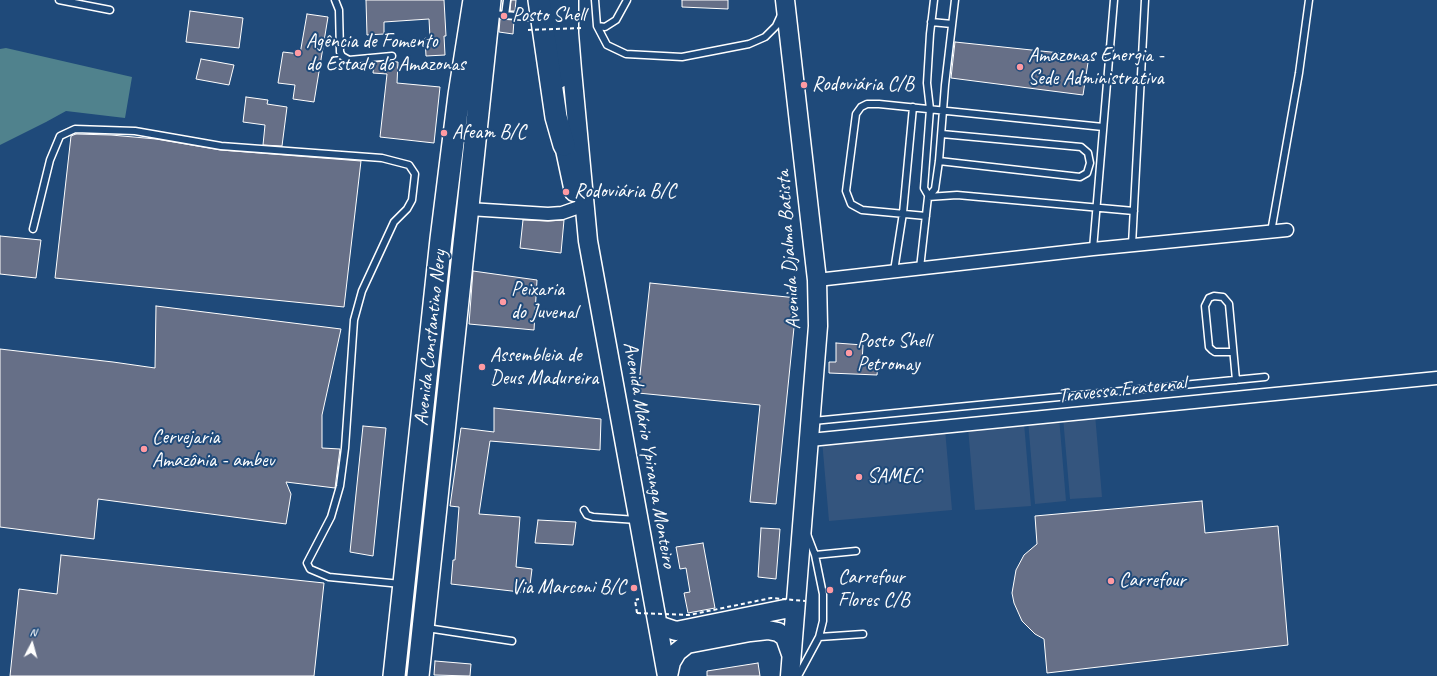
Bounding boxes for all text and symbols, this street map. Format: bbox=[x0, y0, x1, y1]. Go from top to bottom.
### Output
place label: Posto Shell bbox=[512, 4, 586, 28]
marker: Posto Shell bbox=[499, 11, 509, 21]
place label: Agência de Fomento do Estado do Amazonas bbox=[306, 30, 465, 77]
place label: Amazonas Energia - Sede Administrativa bbox=[1028, 44, 1164, 91]
marker: Agência de Fomento do Estado do Amazonas bbox=[293, 48, 303, 58]
marker: Amazonas Energia - Sede Administrativa bbox=[1015, 62, 1025, 72]
place label: Rodoviária C/B bbox=[812, 73, 914, 97]
marker: Rodoviária C/B bbox=[799, 80, 809, 90]
place label: Afeam B/C bbox=[452, 121, 526, 145]
marker: Afeam B/C bbox=[439, 128, 449, 138]
street label: Avenida Djalma Batista bbox=[771, 169, 807, 331]
place label: Rodoviária B/C bbox=[574, 180, 676, 204]
marker: Rodoviária B/C bbox=[561, 187, 571, 197]
street label: Avenida Constantino Nery bbox=[410, 249, 452, 427]
place label: Peixaria do Juvenal bbox=[511, 278, 578, 325]
marker: Peixaria do Juvenal bbox=[498, 297, 508, 307]
place label: Posto Shell Petromay bbox=[857, 330, 931, 377]
street label: Avenida Mário Ypiranga Monteiro bbox=[617, 340, 681, 570]
place label: Assembleia de Deus Madureira bbox=[490, 344, 598, 391]
marker: Posto Shell Petromay bbox=[844, 348, 854, 358]
marker: Assembleia de Deus Madureira bbox=[477, 362, 487, 372]
street label: Travessa Fraternal bbox=[1057, 371, 1187, 409]
place label: Cervejaria Amazônia - ambev bbox=[152, 426, 274, 473]
marker: Cervejaria Amazônia - ambev bbox=[139, 444, 149, 454]
place label: SAMEC bbox=[867, 465, 921, 489]
marker: SAMEC bbox=[854, 472, 864, 482]
place label: Carrefour Flores C/B bbox=[838, 566, 910, 613]
place label: Carrefour bbox=[1119, 569, 1186, 593]
place label: Via Marconi B/C bbox=[511, 576, 626, 600]
marker: Carrefour bbox=[1106, 576, 1116, 586]
marker: Via Marconi B/C bbox=[629, 583, 639, 593]
marker: Carrefour Flores C/B bbox=[825, 585, 835, 595]
north arrow bbox=[12, 624, 52, 664]
text: N bbox=[29, 625, 37, 639]

